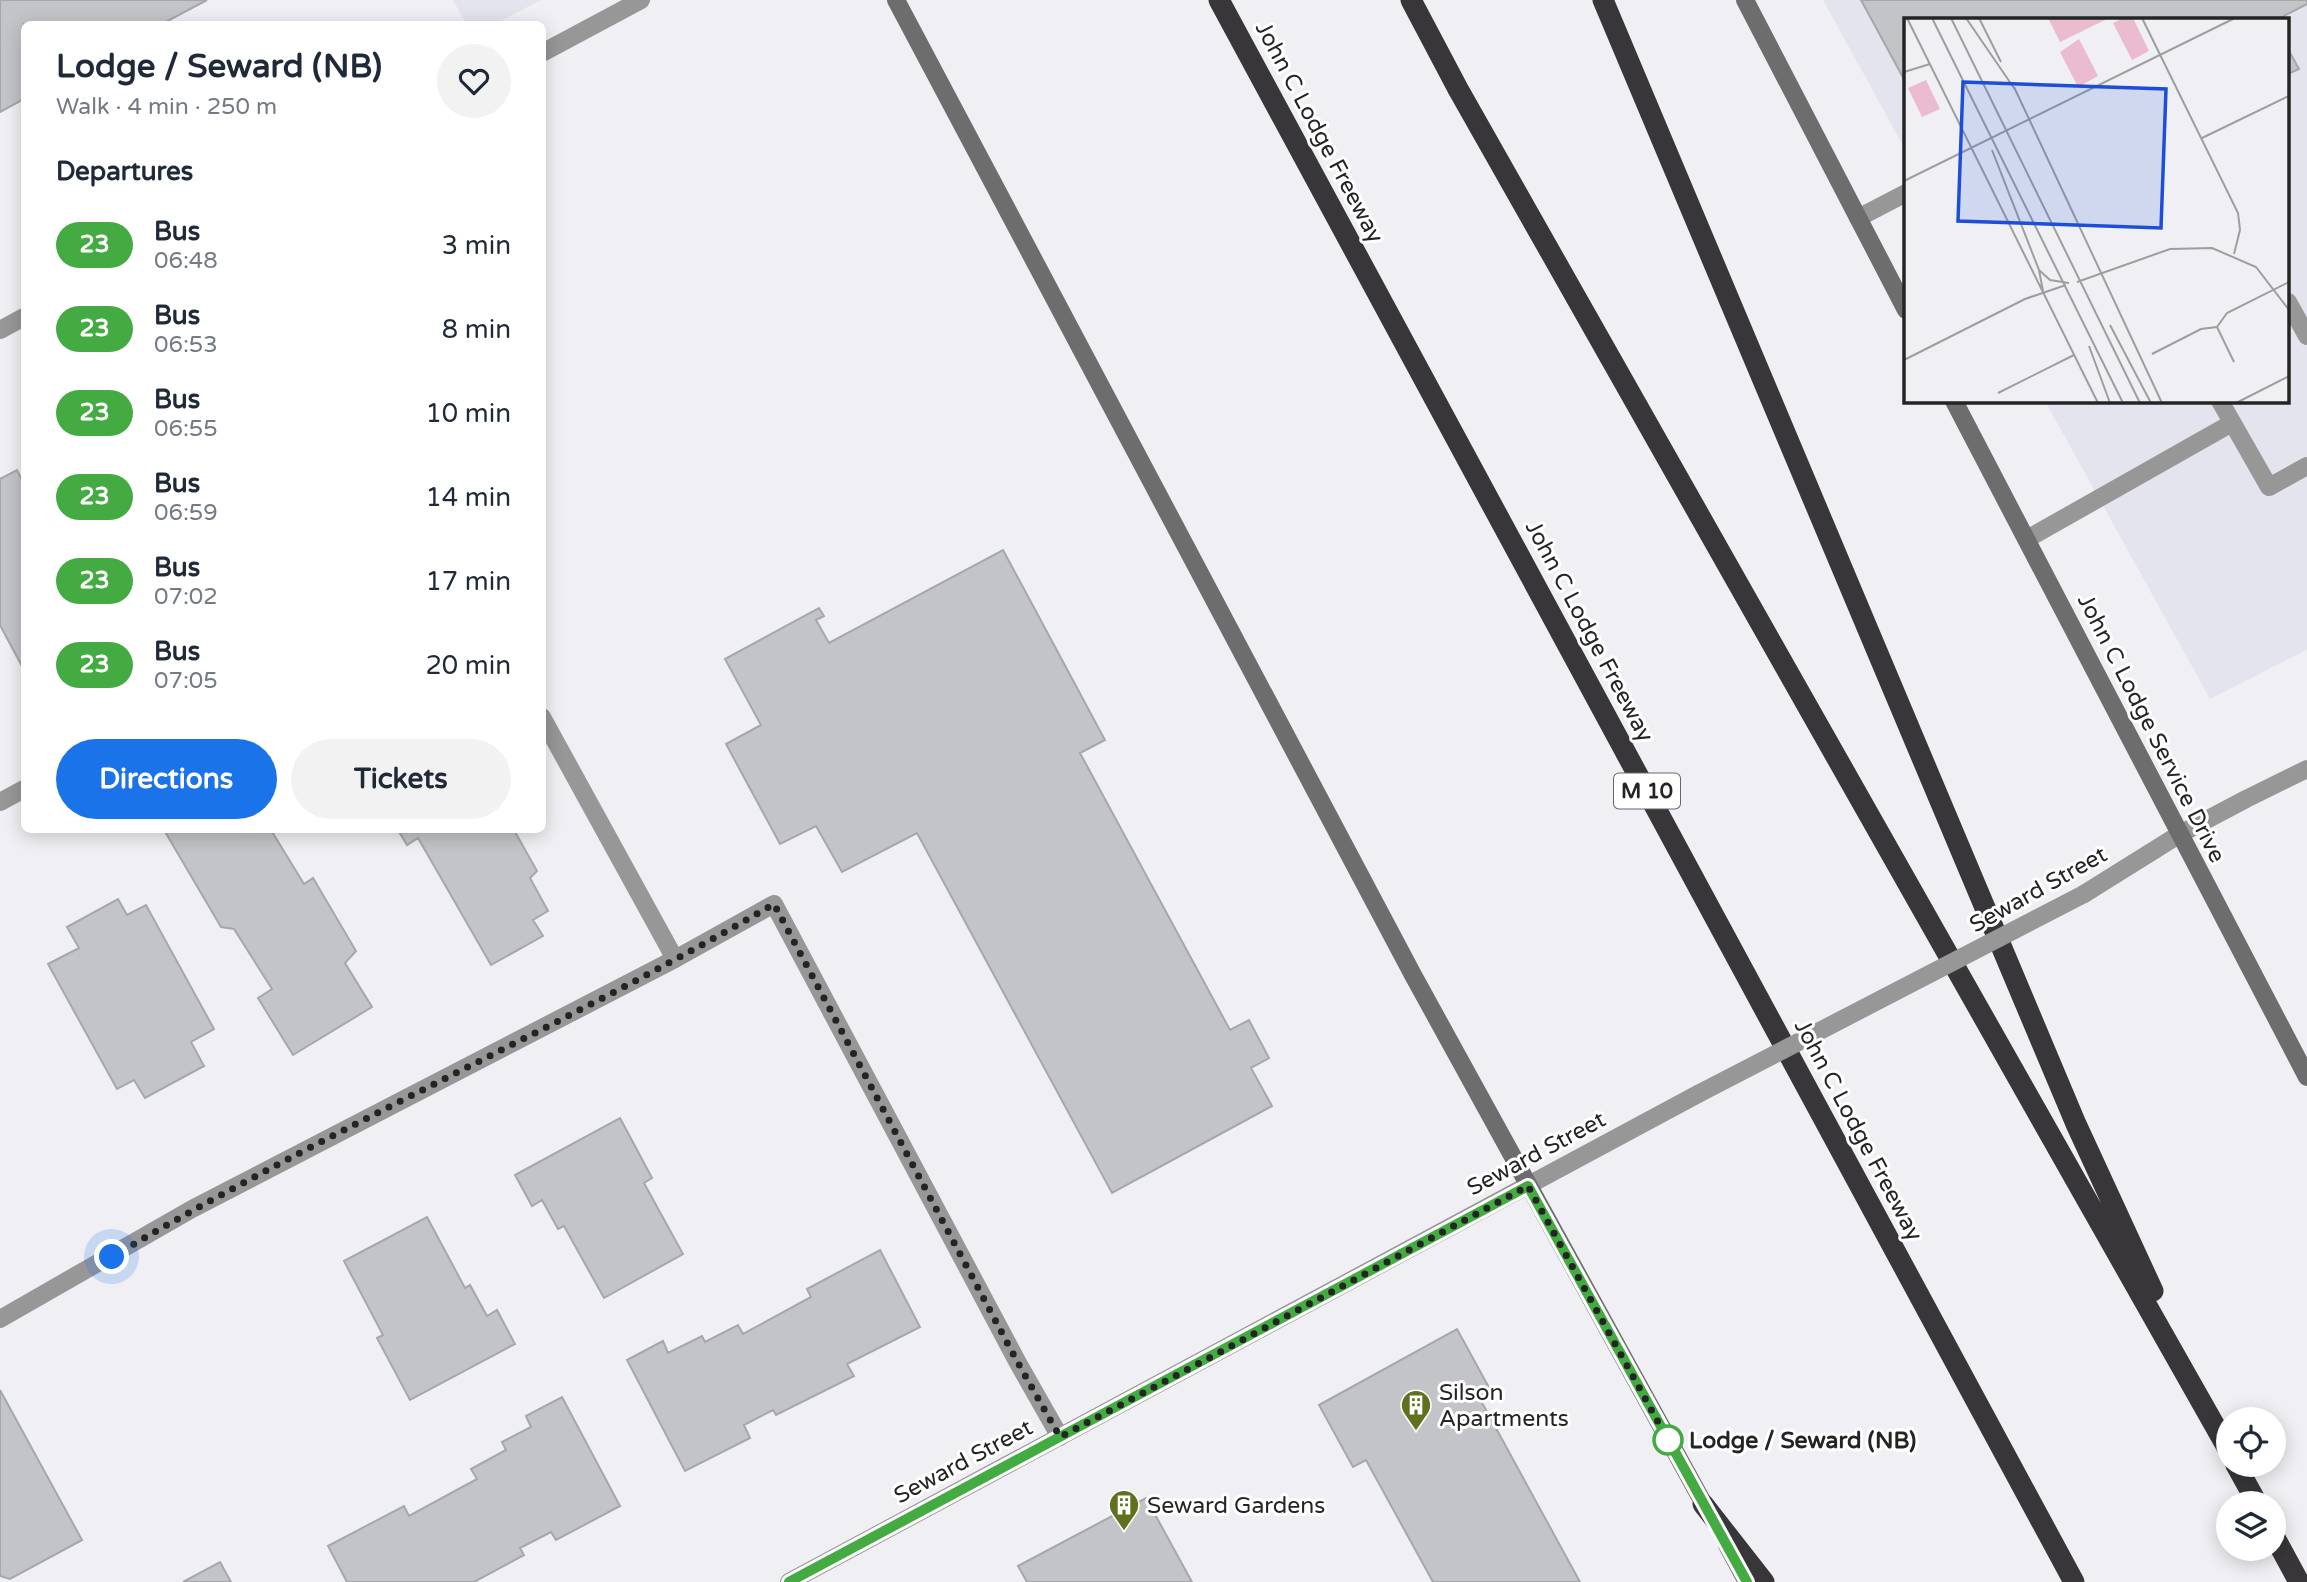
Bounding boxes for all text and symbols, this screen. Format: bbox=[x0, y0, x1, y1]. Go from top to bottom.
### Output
street label: John C Lodge Freeway bbox=[1249, 17, 1389, 248]
inset map bbox=[1904, 18, 2290, 402]
button: heart bbox=[437, 44, 511, 118]
text: Lodge / Seward (NB) bbox=[56, 47, 382, 86]
text: Walk · 4 min · 250 m bbox=[56, 93, 277, 121]
text: Departures bbox=[56, 156, 193, 187]
text: Bus bbox=[154, 216, 200, 247]
text: 23 bbox=[79, 230, 110, 259]
text: 3 min bbox=[442, 230, 511, 261]
text: 06:48 bbox=[154, 247, 218, 275]
text: Bus bbox=[154, 300, 200, 331]
text: 23 bbox=[79, 314, 110, 343]
text: 8 min bbox=[442, 314, 511, 345]
text: 06:53 bbox=[154, 331, 218, 359]
text: Bus bbox=[154, 384, 200, 415]
text: 23 bbox=[79, 398, 110, 427]
text: 10 min bbox=[425, 398, 511, 429]
text: 06:55 bbox=[154, 415, 218, 443]
text: Bus bbox=[154, 468, 200, 499]
text: 23 bbox=[79, 482, 110, 511]
text: 14 min bbox=[425, 482, 511, 513]
text: 06:59 bbox=[154, 499, 218, 527]
street label: John C Lodge Freeway bbox=[1519, 516, 1659, 747]
text: Bus bbox=[154, 552, 200, 583]
text: 23 bbox=[79, 566, 110, 595]
text: 17 min bbox=[425, 566, 511, 597]
text: 07:02 bbox=[154, 583, 218, 611]
street label: John C Lodge Service Drive bbox=[2071, 589, 2231, 867]
text: Bus bbox=[154, 636, 200, 667]
text: 23 bbox=[79, 650, 110, 679]
text: 20 min bbox=[425, 650, 511, 681]
text: 07:05 bbox=[154, 667, 218, 695]
button: Directions bbox=[56, 739, 277, 819]
button: Tickets bbox=[291, 739, 511, 819]
road number: M 10 bbox=[1614, 774, 1680, 808]
street label: Seward Street bbox=[1965, 840, 2112, 939]
street label: John C Lodge Freeway bbox=[1788, 1015, 1928, 1246]
street label: Seward Street bbox=[1462, 1106, 1611, 1202]
your location bbox=[94, 1239, 129, 1274]
place label: Silson Apartments bbox=[1439, 1379, 1569, 1433]
building icon: Silson Apartments bbox=[1399, 1388, 1433, 1432]
map controls bbox=[2216, 1407, 2286, 1561]
button: locate bbox=[2216, 1407, 2286, 1477]
street label: Seward Street bbox=[889, 1414, 1038, 1510]
marker: Lodge / Seward (NB) bbox=[1653, 1425, 1683, 1455]
place label: Lodge / Seward (NB) bbox=[1689, 1427, 1916, 1455]
building icon: Seward Gardens bbox=[1107, 1488, 1141, 1532]
button: layers bbox=[2216, 1491, 2286, 1561]
place label: Seward Gardens bbox=[1147, 1492, 1325, 1520]

